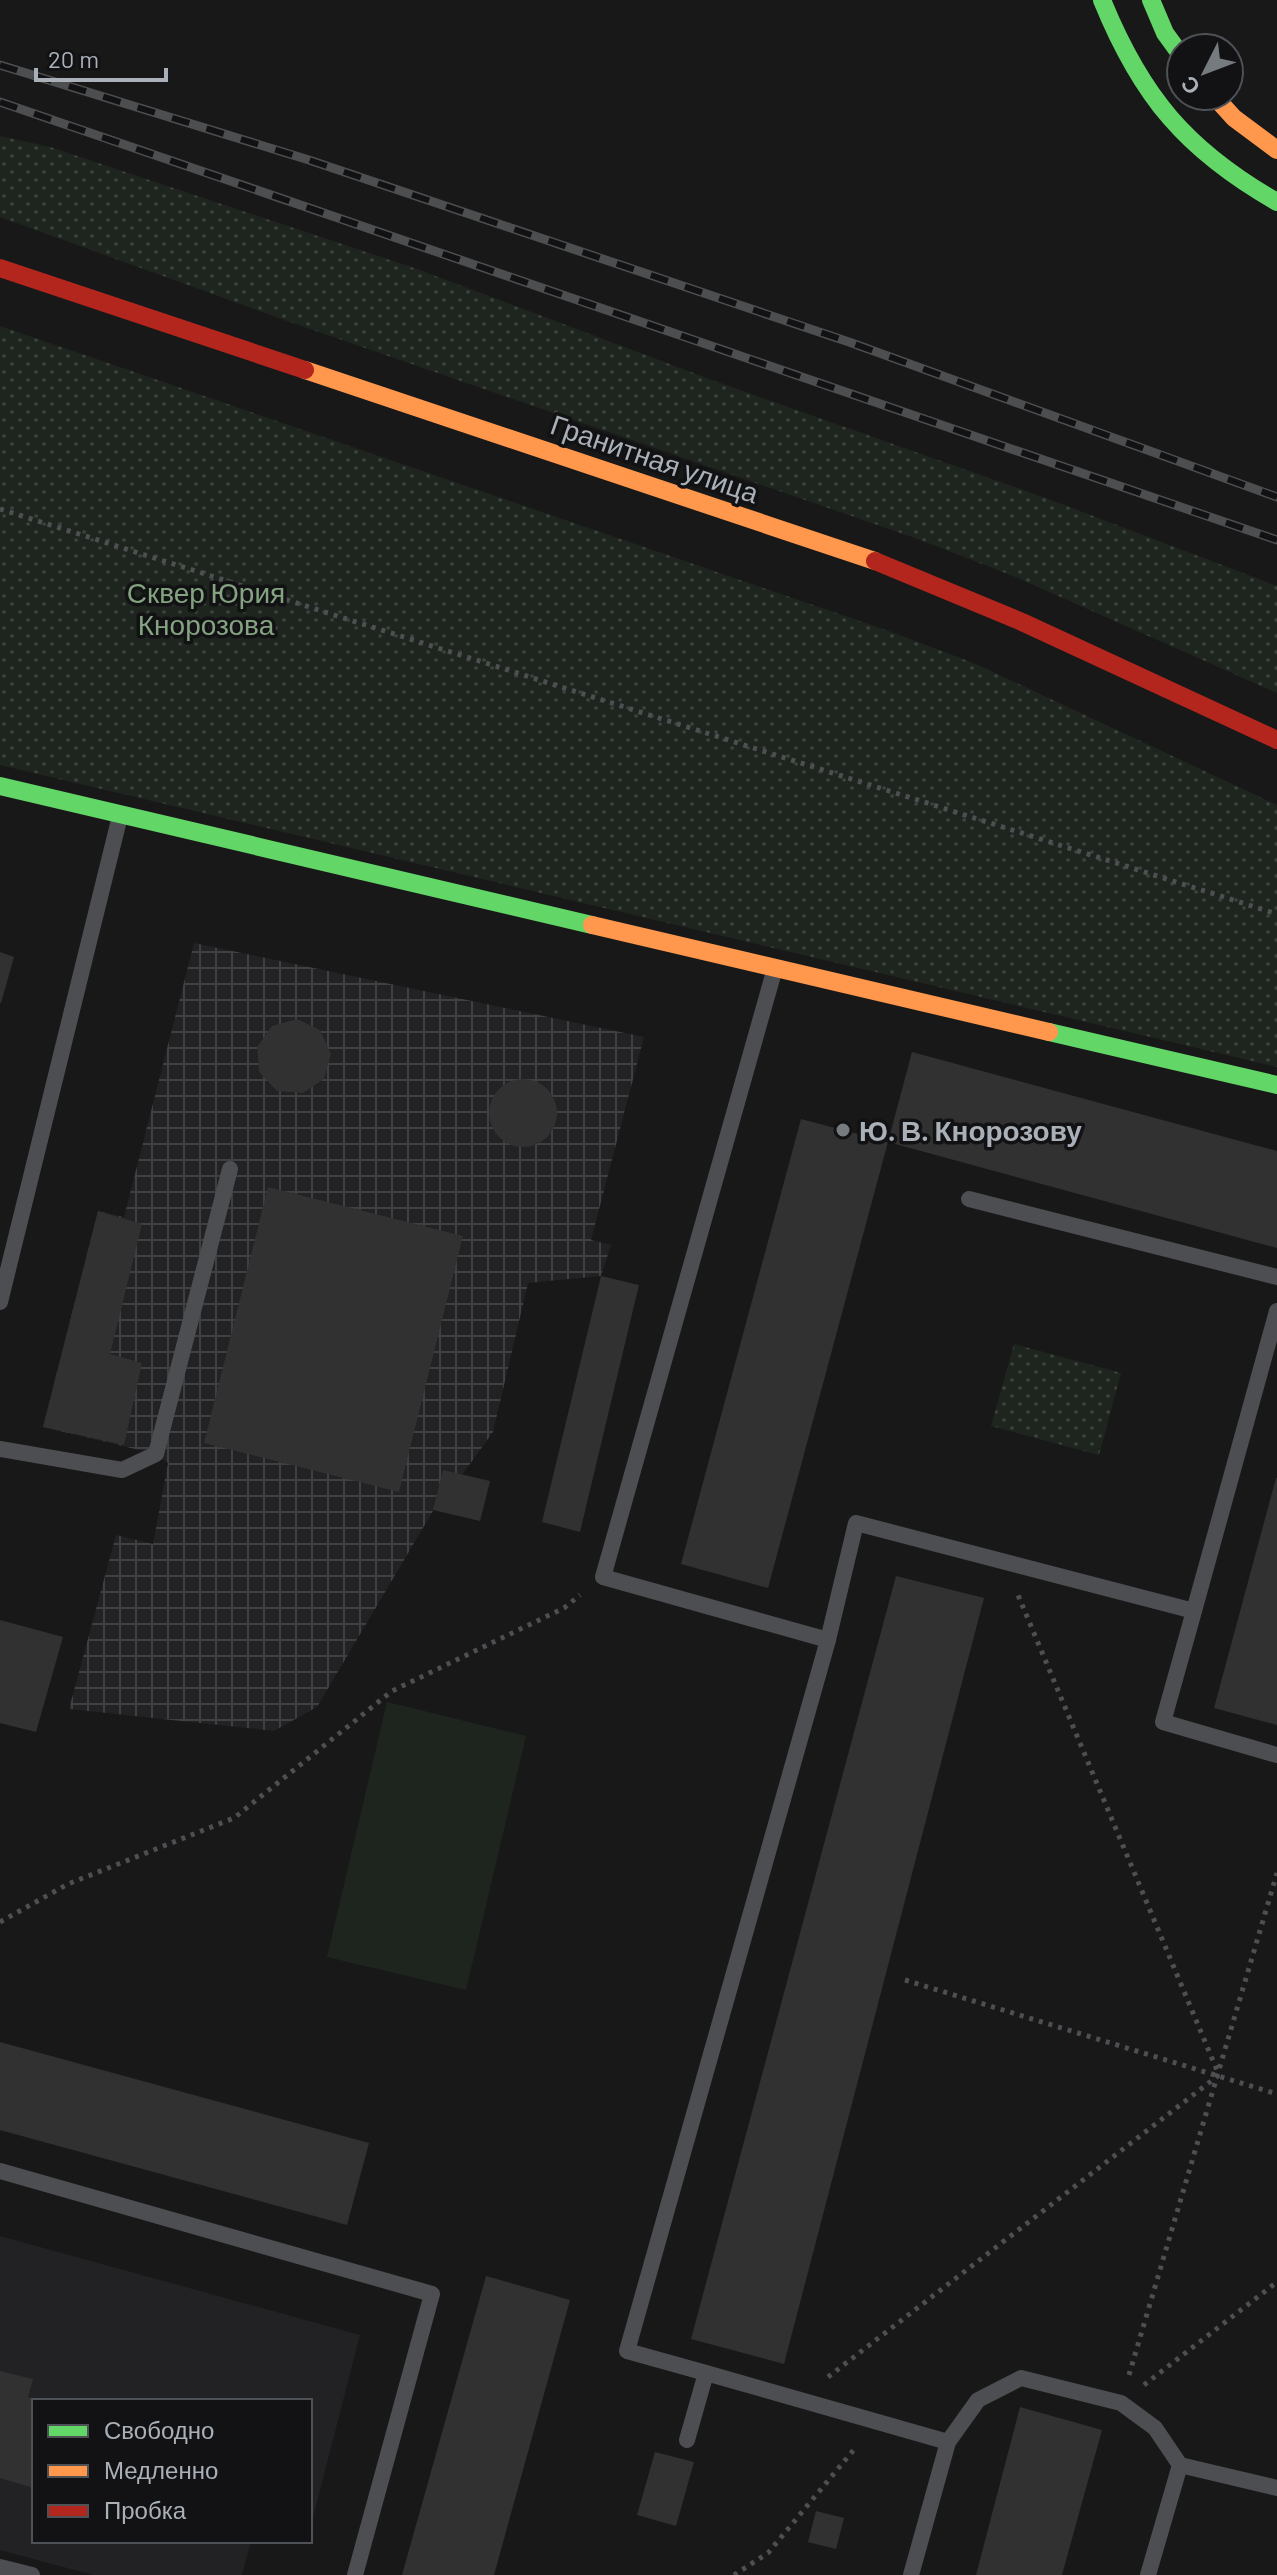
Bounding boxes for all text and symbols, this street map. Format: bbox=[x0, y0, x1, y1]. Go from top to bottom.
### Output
scale bar bbox=[36, 32, 166, 82]
north arrow bbox=[1165, 32, 1245, 112]
text: 20 m bbox=[48, 44, 99, 73]
text: С bbox=[1174, 71, 1204, 101]
street label: Гранитная улица bbox=[547, 407, 764, 510]
park label: Сквер Юрия Кнорозова bbox=[127, 575, 285, 641]
place label: Ю. В. Кнорозову bbox=[859, 1113, 1082, 1147]
marker: Ю. В. Кнорозову bbox=[834, 1121, 852, 1139]
legend bbox=[32, 2399, 312, 2543]
text: Свободно bbox=[104, 2415, 214, 2444]
text: Медленно bbox=[104, 2455, 218, 2484]
text: Пробка bbox=[104, 2495, 187, 2524]

